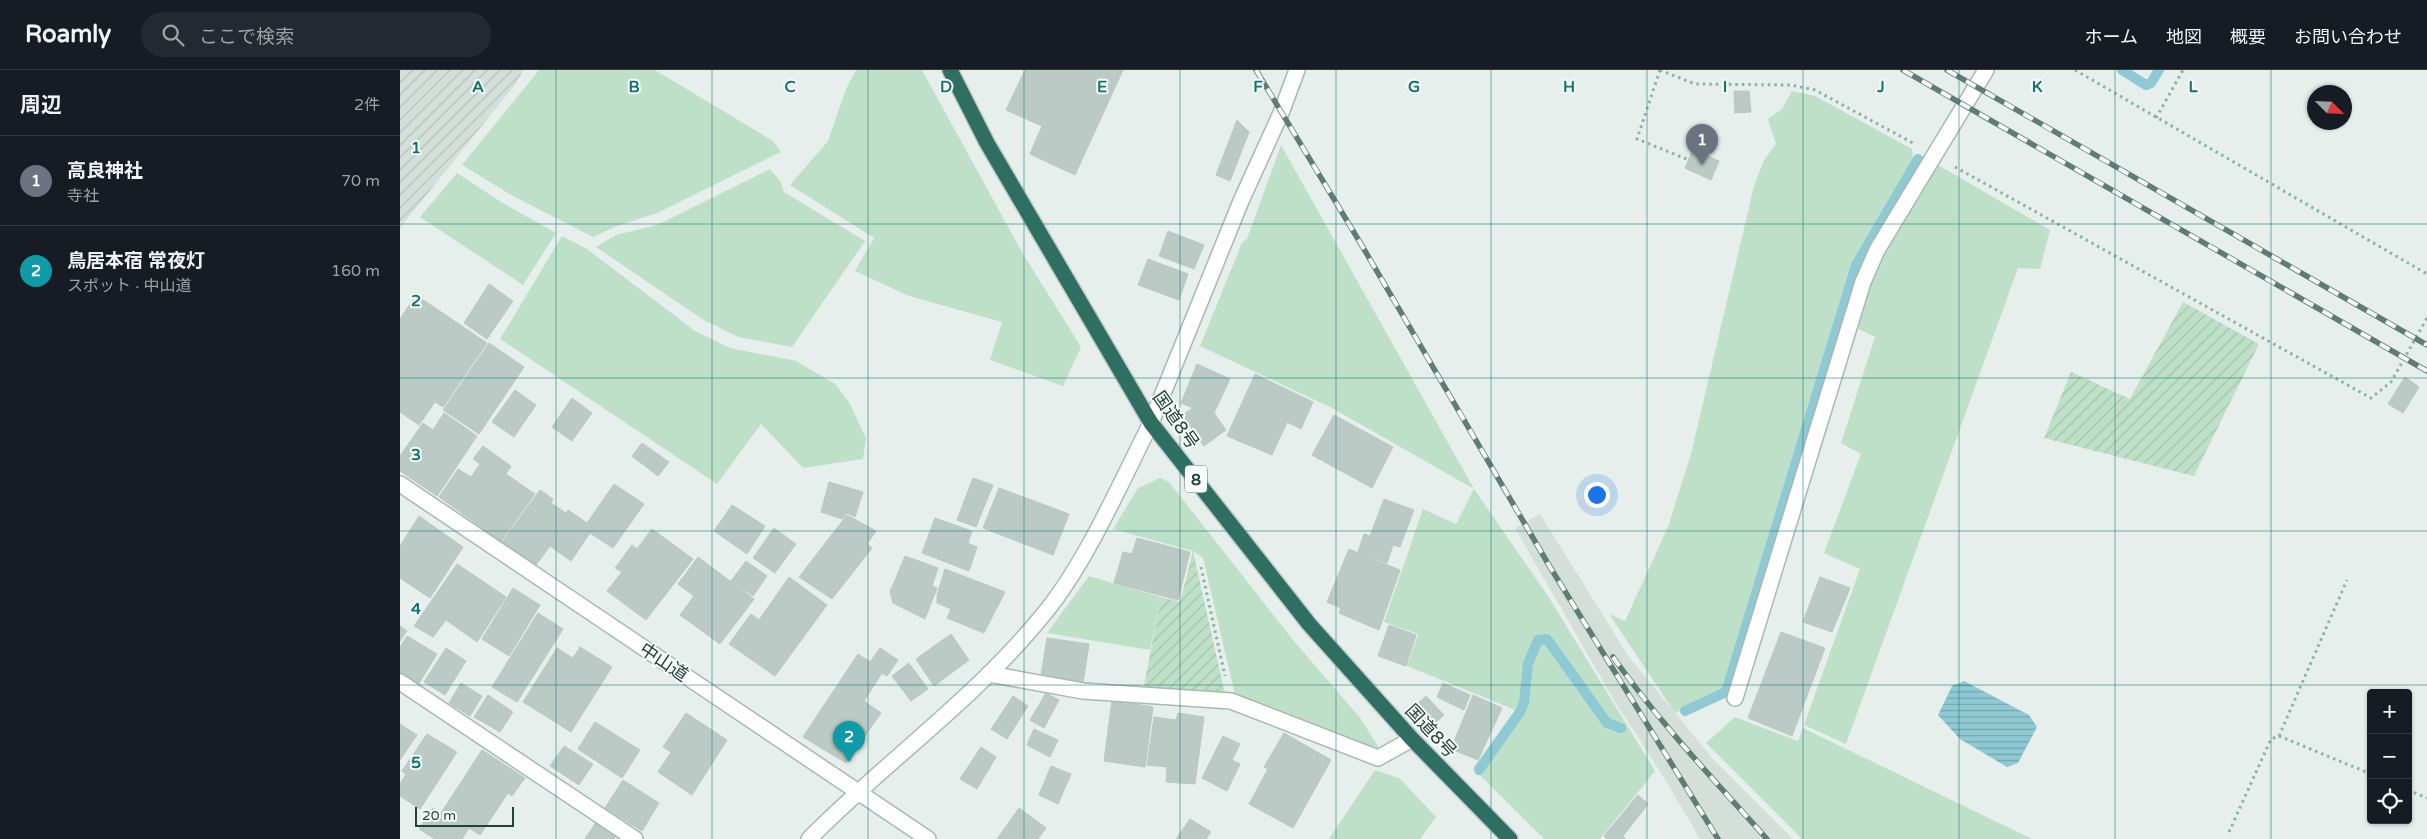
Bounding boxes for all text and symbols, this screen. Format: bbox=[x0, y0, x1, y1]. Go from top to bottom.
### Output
search box bbox=[141, 12, 491, 57]
text: Roamly bbox=[25, 20, 111, 49]
icon: search bbox=[159, 21, 187, 49]
text: ここで検索 bbox=[199, 26, 294, 48]
text: ホーム bbox=[2085, 26, 2138, 48]
text: 地図 bbox=[2166, 26, 2202, 48]
text: 概要 bbox=[2230, 26, 2266, 48]
text: お問い合わせ bbox=[2294, 26, 2402, 48]
text: A bbox=[472, 77, 484, 97]
text: B bbox=[628, 77, 640, 97]
text: C bbox=[784, 77, 796, 97]
text: D bbox=[940, 77, 952, 97]
text: E bbox=[1097, 77, 1107, 97]
text: F bbox=[1253, 77, 1263, 97]
text: G bbox=[1408, 77, 1420, 97]
text: H bbox=[1563, 77, 1575, 97]
text: I bbox=[1723, 77, 1727, 97]
text: J bbox=[1876, 77, 1885, 97]
text: K bbox=[2032, 77, 2043, 97]
text: L bbox=[2188, 77, 2198, 97]
north arrow bbox=[2307, 85, 2352, 130]
text: 周辺 bbox=[20, 93, 62, 118]
text: 2件 bbox=[354, 95, 380, 115]
pin: 1 bbox=[1686, 124, 1718, 165]
text: 1 bbox=[411, 138, 421, 158]
text: 高良神社 bbox=[67, 160, 143, 182]
text: 1 bbox=[31, 171, 41, 191]
text: 70 m bbox=[341, 171, 380, 191]
text: 寺社 bbox=[67, 186, 99, 206]
text: 鳥居本宿 常夜灯 bbox=[67, 250, 205, 272]
text: 2 bbox=[31, 261, 41, 281]
text: 160 m bbox=[331, 261, 380, 281]
text: スポット · 中山道 bbox=[67, 276, 191, 296]
text: 2 bbox=[411, 291, 421, 311]
street label: 国道8号 bbox=[1148, 387, 1204, 453]
text: 3 bbox=[411, 445, 421, 465]
road number: 8 bbox=[1185, 466, 1207, 492]
your location bbox=[1584, 482, 1610, 508]
text: 4 bbox=[411, 599, 421, 619]
street label: 中山道 bbox=[635, 638, 693, 686]
map controls bbox=[2367, 689, 2412, 824]
button: + bbox=[2367, 689, 2412, 734]
street label: 国道8号 bbox=[1401, 700, 1461, 762]
pin: 2 bbox=[833, 721, 865, 762]
button: − bbox=[2367, 734, 2412, 779]
text: 5 bbox=[411, 753, 421, 773]
button: locate bbox=[2367, 779, 2412, 824]
scale bar bbox=[415, 804, 514, 827]
text: 20 m bbox=[422, 807, 456, 824]

